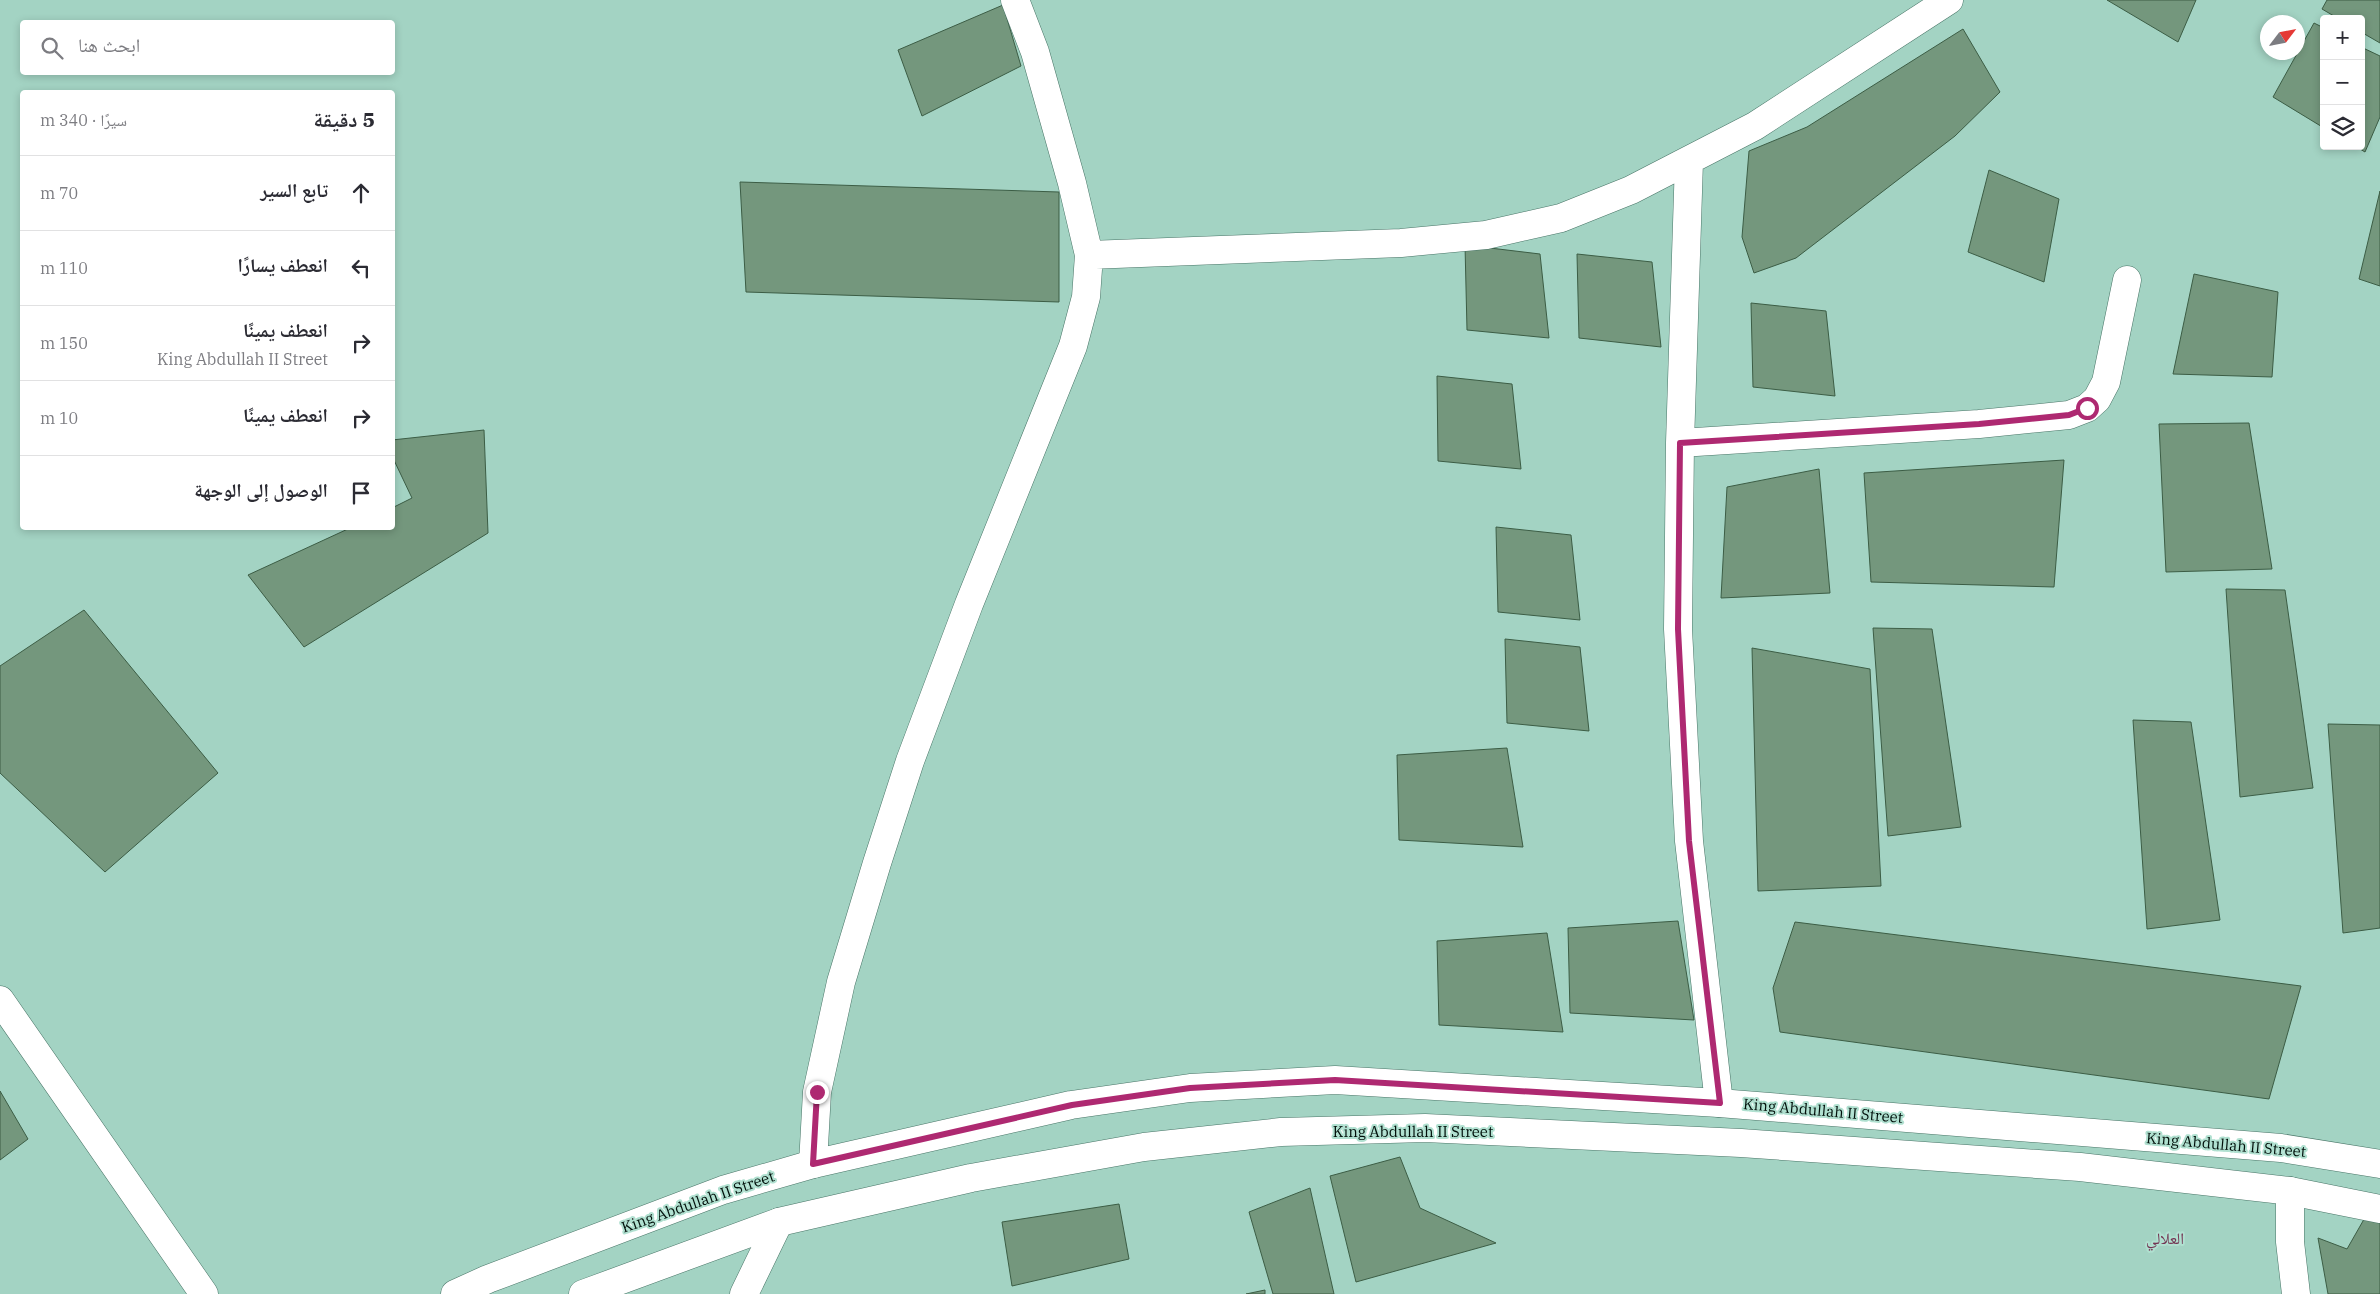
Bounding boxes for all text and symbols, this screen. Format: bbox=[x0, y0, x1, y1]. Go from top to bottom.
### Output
north arrow bbox=[2260, 15, 2305, 60]
map controls bbox=[2320, 15, 2365, 150]
button: + bbox=[2320, 15, 2365, 60]
search box bbox=[20, 20, 395, 75]
text: ابحث هنا bbox=[78, 33, 140, 57]
icon: search bbox=[38, 34, 66, 62]
button: − bbox=[2320, 60, 2365, 105]
text: 5 دقيقة bbox=[313, 105, 375, 133]
button: layers bbox=[2320, 105, 2365, 150]
text: سيرًا · 340 m bbox=[40, 110, 127, 130]
text: تابع السير bbox=[260, 178, 328, 202]
icon: ahead bbox=[347, 179, 375, 207]
text: 70 m bbox=[40, 183, 78, 203]
text: انعطف يسارًا bbox=[237, 253, 328, 277]
icon: left bbox=[347, 254, 375, 282]
text: 110 m bbox=[40, 258, 88, 278]
text: انعطف يمينًا bbox=[243, 318, 328, 342]
icon: right bbox=[347, 329, 375, 357]
text: 150 m bbox=[40, 333, 88, 353]
text: King Abdullah II Street bbox=[157, 349, 328, 369]
route start bbox=[2076, 397, 2099, 420]
text: انعطف يمينًا bbox=[243, 403, 328, 427]
icon: right bbox=[347, 404, 375, 432]
text: 10 m bbox=[40, 408, 78, 428]
text: الوصول إلى الوجهة bbox=[194, 478, 328, 502]
icon: arrive bbox=[347, 479, 375, 507]
route end bbox=[806, 1081, 829, 1104]
street label: King Abdullah II Street bbox=[1742, 1094, 1904, 1127]
street label: King Abdullah II Street bbox=[1333, 1122, 1493, 1141]
street label: King Abdullah II Street bbox=[2145, 1128, 2307, 1161]
street label: King Abdullah II Street bbox=[619, 1166, 777, 1237]
district label: العلالي bbox=[2146, 1228, 2184, 1251]

